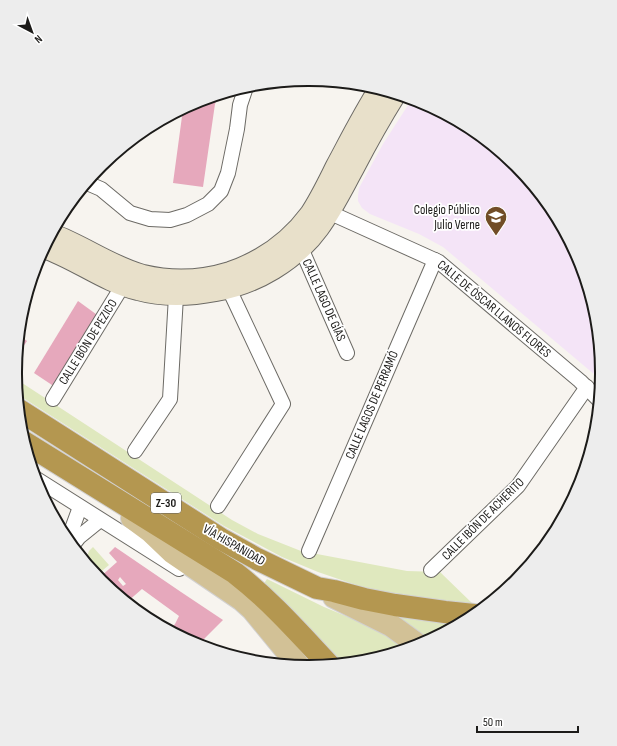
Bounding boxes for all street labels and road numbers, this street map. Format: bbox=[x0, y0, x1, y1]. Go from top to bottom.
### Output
street label: CALLE LAGO DE GÍAS bbox=[299, 256, 349, 344]
street label: CALLE DE ÓSCAR LLANOS FLORES bbox=[434, 257, 554, 362]
street label: CALLE IBÓN DE PEZICO bbox=[55, 296, 121, 388]
street label: CALLE LAGOS DE PERRAMÓ bbox=[342, 348, 402, 462]
street label: CALLE IBÓN DE ACHERITO bbox=[438, 474, 528, 564]
road number: Z-30 bbox=[151, 493, 181, 513]
street label: VÍA HISPANIDAD bbox=[200, 521, 268, 569]

